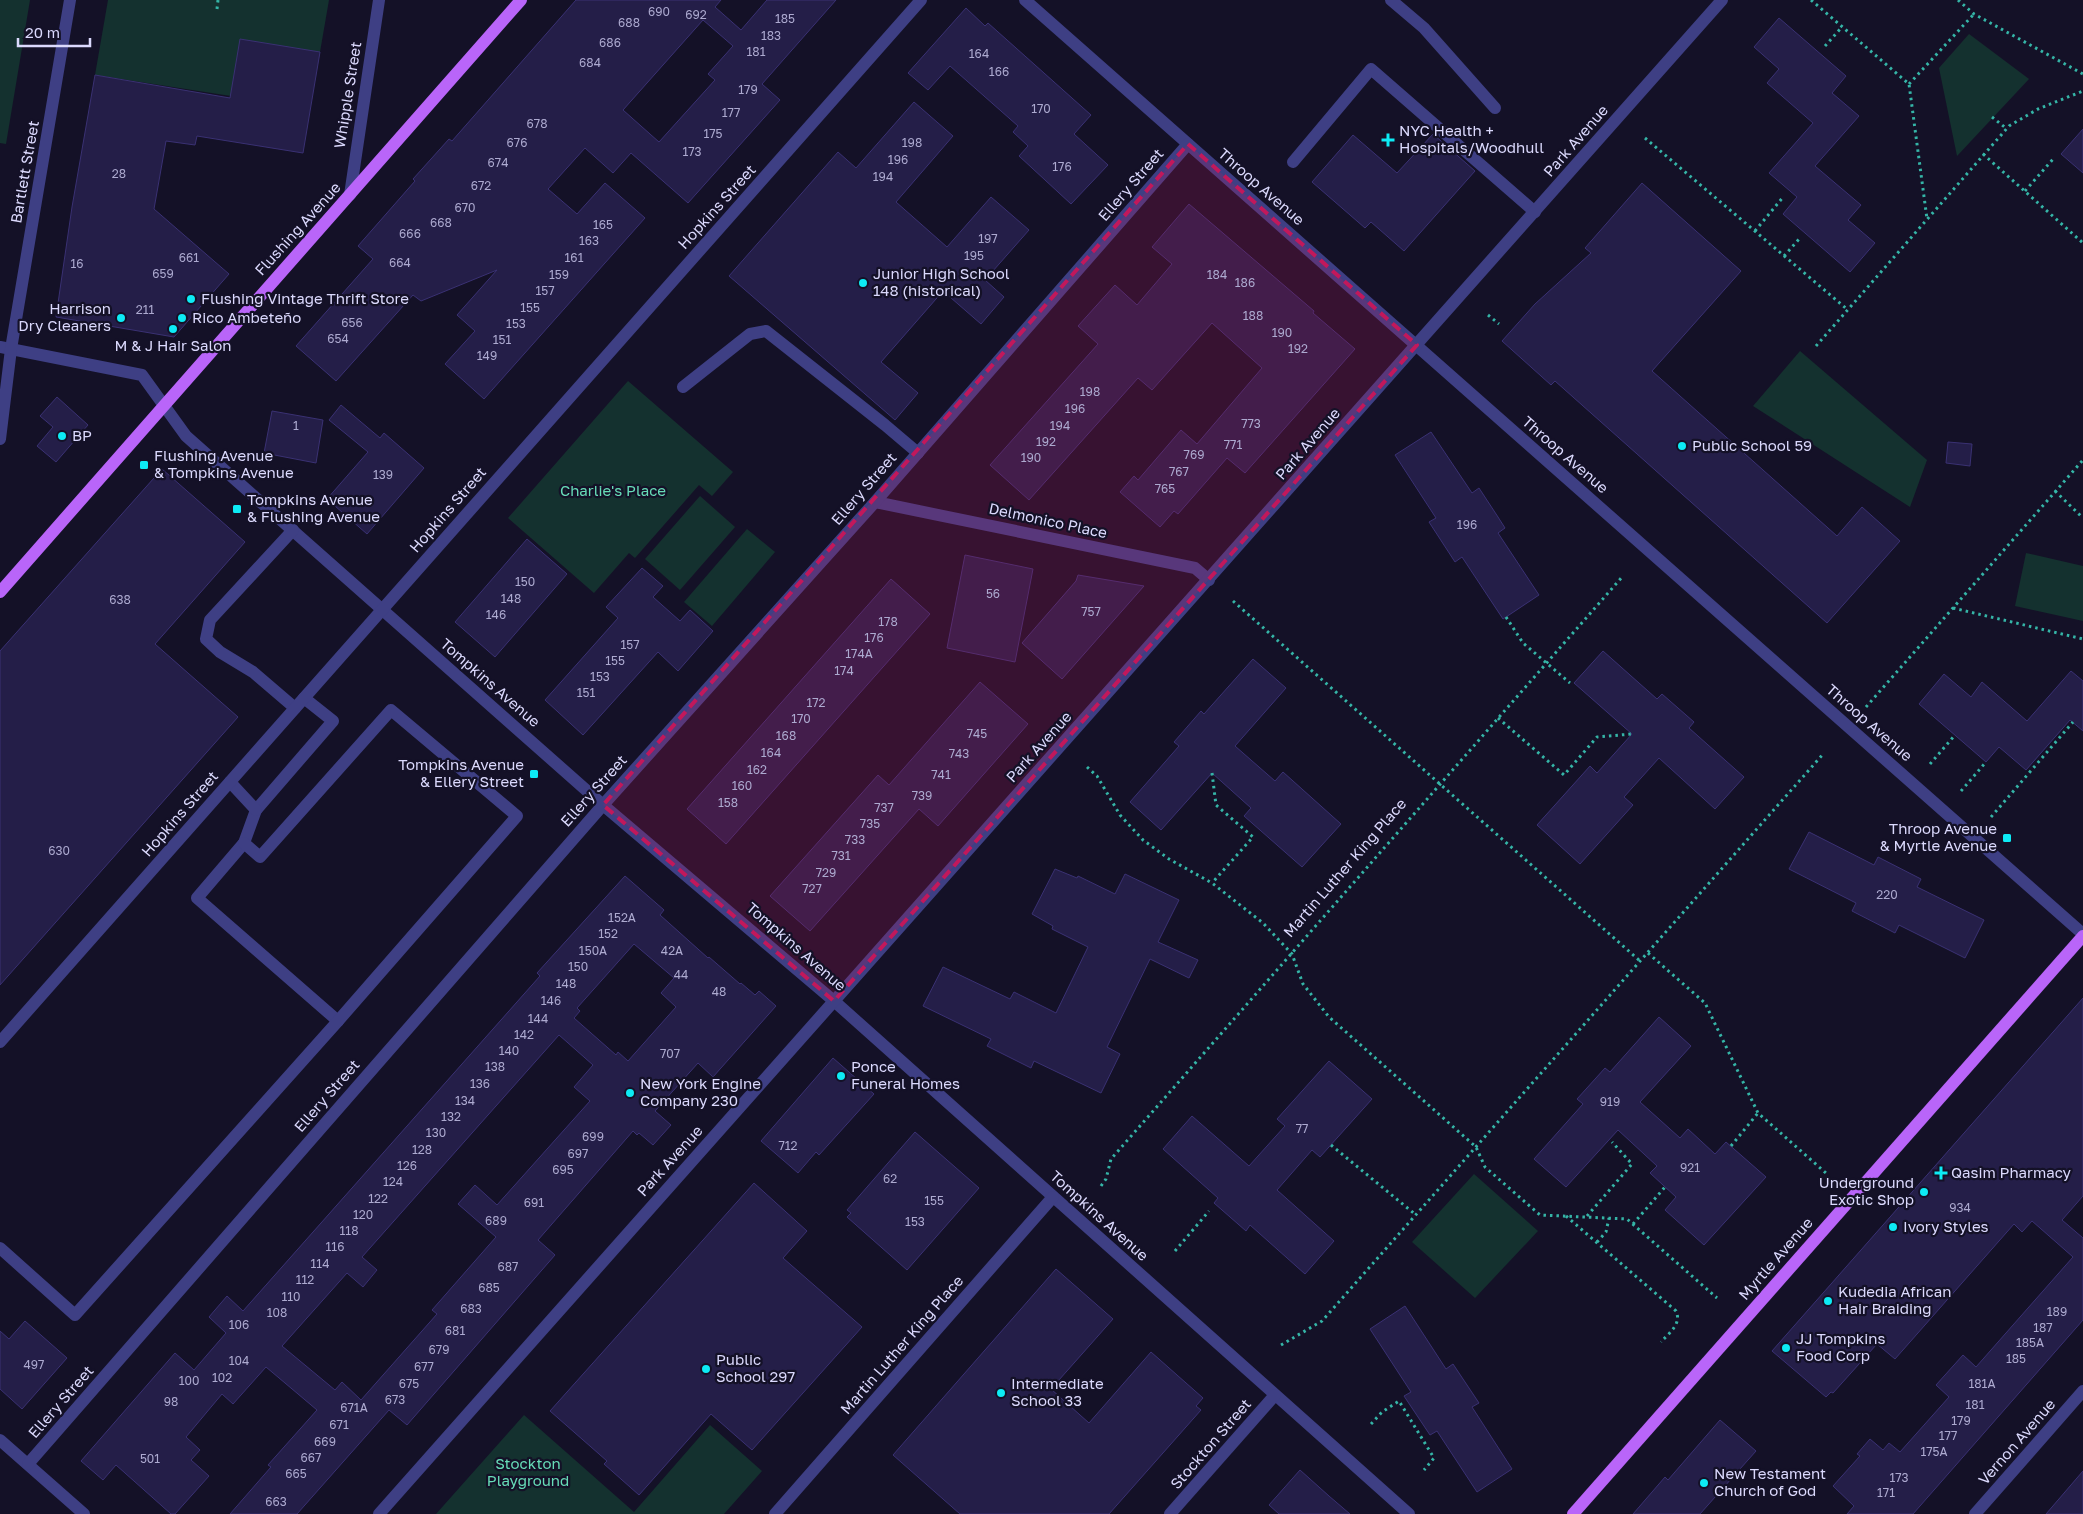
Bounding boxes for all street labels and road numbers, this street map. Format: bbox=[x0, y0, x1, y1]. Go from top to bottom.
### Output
street label: Whipple Street bbox=[330, 40, 364, 149]
street label: Park Avenue bbox=[1539, 101, 1611, 180]
street label: Bartlett Street bbox=[6, 119, 42, 225]
street label: Ellery Street bbox=[1094, 144, 1167, 224]
street label: Throop Avenue bbox=[1215, 144, 1309, 229]
street label: Hopkins Street bbox=[674, 160, 759, 252]
street label: Flushing Avenue bbox=[251, 178, 344, 279]
street label: Park Avenue bbox=[1271, 404, 1343, 483]
street label: Throop Avenue bbox=[1519, 412, 1613, 497]
street label: Ellery Street bbox=[827, 448, 900, 528]
street label: Hopkins Street bbox=[405, 463, 489, 556]
street label: Delmonico Place bbox=[987, 499, 1109, 541]
street label: Tompkins Avenue bbox=[437, 634, 544, 731]
street label: Throop Avenue bbox=[1823, 680, 1917, 765]
street label: Park Avenue bbox=[1002, 707, 1075, 785]
street label: Ellery Street bbox=[556, 751, 630, 830]
street label: Hopkins Street bbox=[137, 767, 221, 860]
street label: Martin Luther King Place bbox=[1279, 794, 1410, 940]
street label: Tompkins Avenue bbox=[743, 898, 850, 995]
street label: Ellery Street bbox=[290, 1055, 363, 1135]
street label: Park Avenue bbox=[633, 1121, 706, 1199]
street label: Tompkins Avenue bbox=[1047, 1166, 1153, 1264]
street label: Myrtle Avenue bbox=[1734, 1213, 1816, 1303]
street label: Martin Luther King Place bbox=[836, 1271, 967, 1417]
street label: Ellery Street bbox=[24, 1361, 97, 1441]
street label: Stockton Street bbox=[1166, 1395, 1254, 1492]
street label: Vernon Avenue bbox=[1974, 1395, 2059, 1488]

